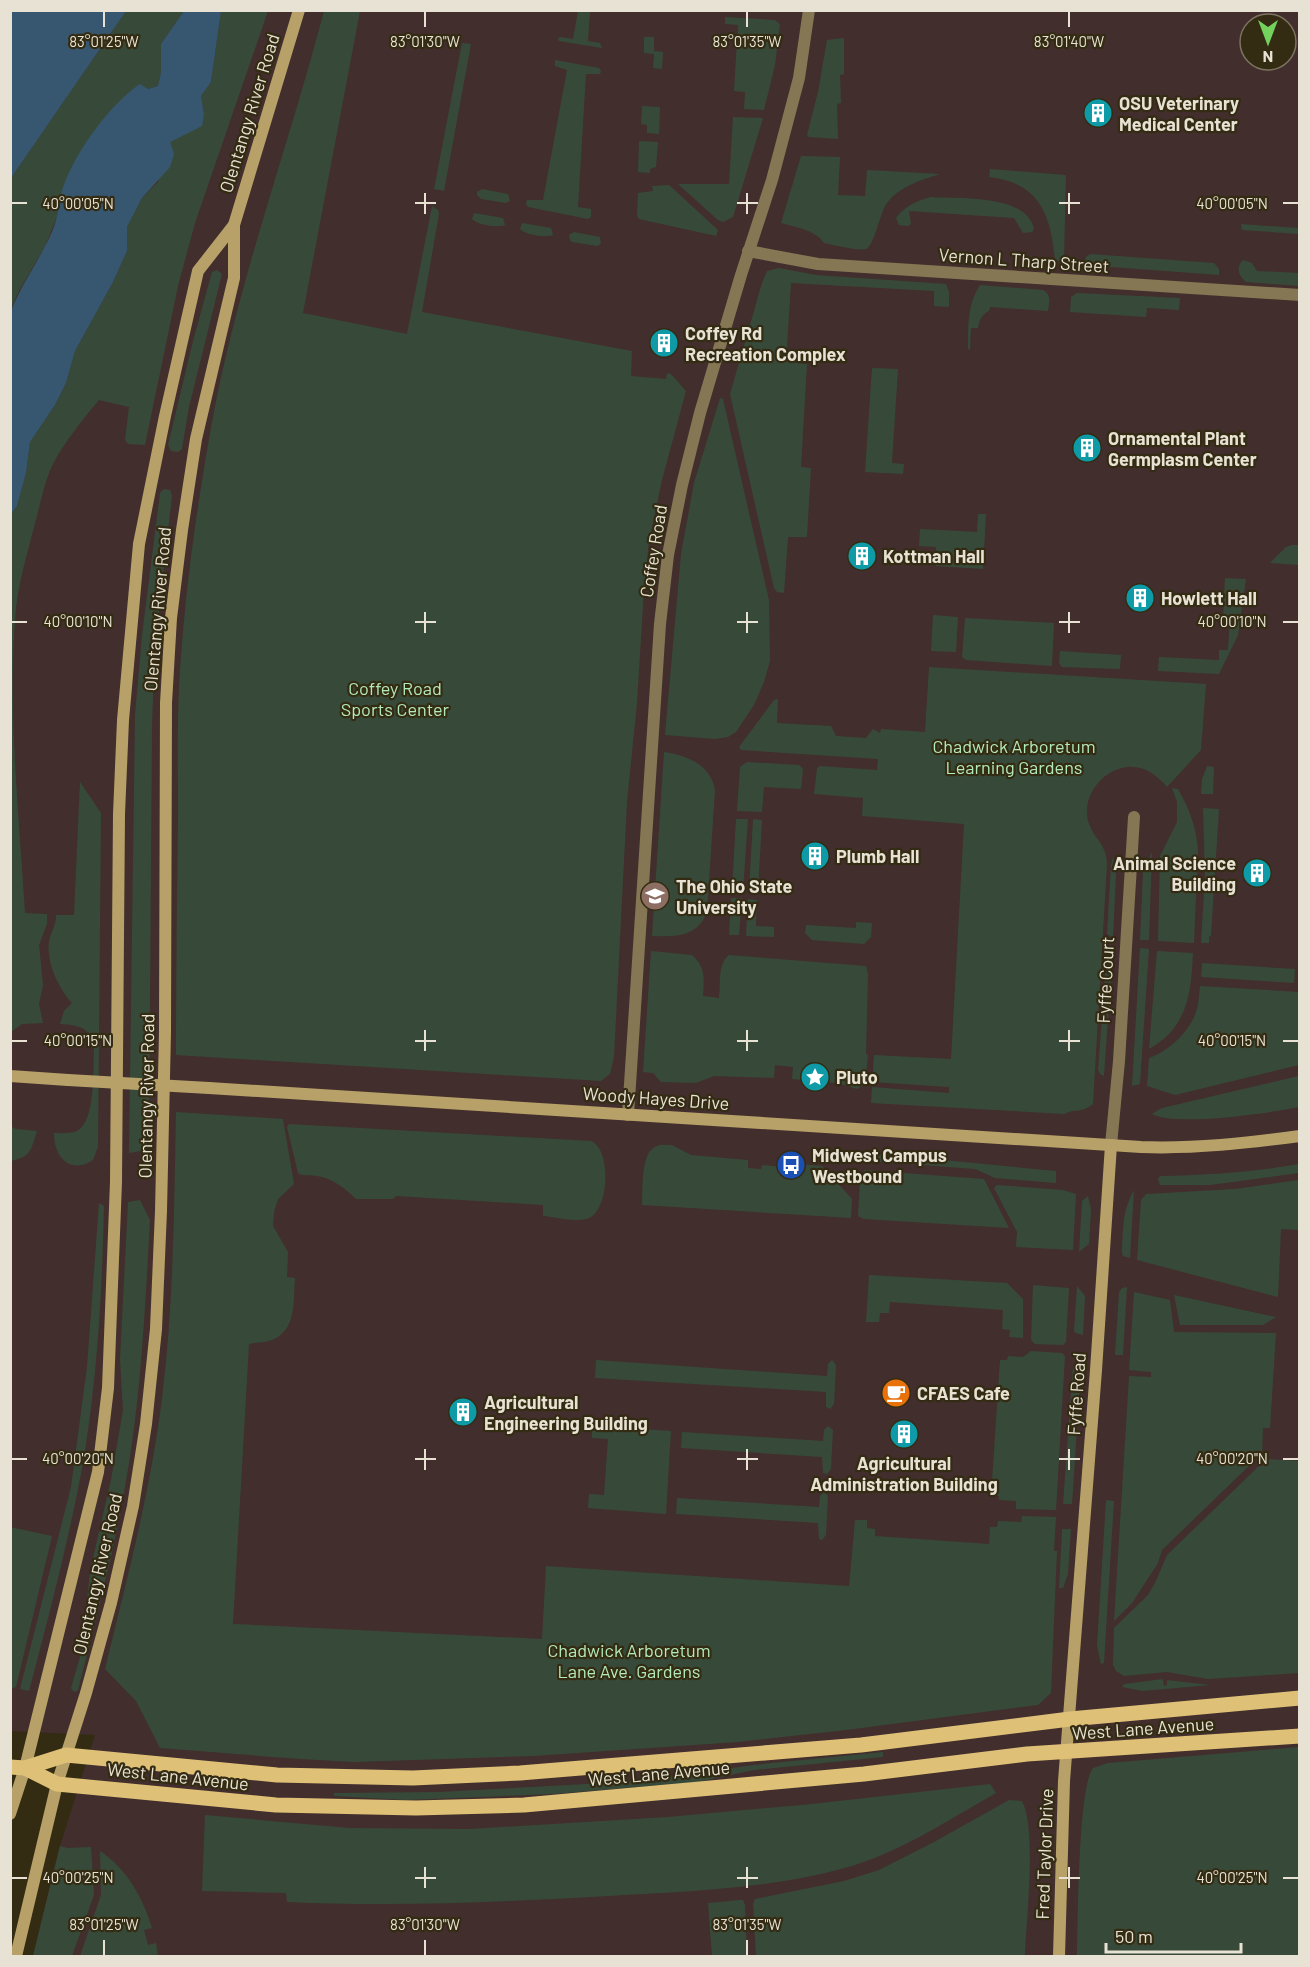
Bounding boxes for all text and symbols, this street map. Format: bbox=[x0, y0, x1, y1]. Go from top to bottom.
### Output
north arrow bbox=[1238, 12, 1298, 72]
street label: Olentangy River Road bbox=[214, 31, 284, 195]
text: 83°01'25"W bbox=[69, 32, 139, 50]
text: 83°01'30"W bbox=[390, 32, 460, 50]
text: 83°01'35"W bbox=[712, 32, 782, 50]
text: 83°01'40"W bbox=[1034, 32, 1104, 50]
text: N bbox=[1263, 48, 1273, 67]
place label: OSU Veterinary Medical Center bbox=[1119, 92, 1239, 135]
building icon: OSU Veterinary Medical Center bbox=[1082, 97, 1114, 129]
text: 40°00'05"N bbox=[42, 194, 114, 212]
text: 40°00'05"N bbox=[1196, 194, 1268, 212]
street label: Vernon L Tharp Street bbox=[938, 243, 1110, 277]
place label: Coffey Rd Recreation Complex bbox=[685, 322, 846, 365]
building icon: Coffey Rd Recreation Complex bbox=[648, 327, 680, 359]
place label: Ornamental Plant Germplasm Center bbox=[1108, 427, 1257, 470]
building icon: Ornamental Plant Germplasm Center bbox=[1071, 432, 1103, 464]
street label: Coffey Road bbox=[635, 503, 671, 599]
street label: Olentangy River Road bbox=[139, 526, 175, 692]
building icon: Kottman Hall bbox=[846, 540, 878, 572]
place label: Kottman Hall bbox=[883, 545, 985, 567]
building icon: Howlett Hall bbox=[1124, 582, 1156, 614]
place label: Howlett Hall bbox=[1161, 587, 1257, 609]
text: 40°00'10"N bbox=[43, 612, 113, 630]
text: 40°00'10"N bbox=[1197, 612, 1267, 630]
park label: Coffey Road Sports Center bbox=[341, 677, 450, 720]
park label: Chadwick Arboretum Learning Gardens bbox=[932, 735, 1096, 778]
building icon: Plumb Hall bbox=[799, 840, 831, 872]
place label: Plumb Hall bbox=[836, 845, 919, 867]
place label: Animal Science Building bbox=[1113, 852, 1236, 895]
building icon: Animal Science Building bbox=[1241, 857, 1273, 889]
place label: The Ohio State University bbox=[676, 875, 793, 918]
school or university icon: The Ohio State University bbox=[639, 880, 671, 912]
street label: Fyffe Court bbox=[1092, 936, 1118, 1024]
street label: Olentangy River Road bbox=[134, 1013, 158, 1179]
text: 40°00'15"N bbox=[44, 1031, 112, 1049]
text: 40°00'15"N bbox=[1198, 1031, 1266, 1049]
place icon: Pluto bbox=[799, 1061, 831, 1093]
place label: Pluto bbox=[836, 1066, 878, 1088]
street label: Woody Hayes Drive bbox=[582, 1082, 730, 1114]
place label: Midwest Campus Westbound bbox=[812, 1144, 947, 1187]
bus stop icon: Midwest Campus Westbound bbox=[775, 1149, 807, 1181]
street label: Fyffe Road bbox=[1062, 1352, 1090, 1436]
cafe icon: CFAES Cafe bbox=[880, 1377, 912, 1409]
place label: CFAES Cafe bbox=[917, 1382, 1010, 1404]
place label: Agricultural Engineering Building bbox=[484, 1391, 648, 1434]
building icon: Agricultural Engineering Building bbox=[447, 1396, 479, 1428]
building icon: Agricultural Administration Building bbox=[888, 1418, 920, 1450]
text: 40°00'20"N bbox=[42, 1449, 114, 1467]
text: 40°00'20"N bbox=[1196, 1449, 1268, 1467]
place label: Agricultural Administration Building bbox=[810, 1452, 998, 1495]
street label: Olentangy River Road bbox=[68, 1491, 126, 1657]
park label: Chadwick Arboretum Lane Ave. Gardens bbox=[547, 1639, 711, 1682]
street label: West Lane Avenue bbox=[1071, 1712, 1215, 1744]
street label: West Lane Avenue bbox=[587, 1756, 731, 1790]
street label: West Lane Avenue bbox=[106, 1758, 250, 1794]
street label: Fred Taylor Drive bbox=[1031, 1788, 1057, 1920]
text: 40°00'25"N bbox=[42, 1868, 114, 1886]
text: 40°00'25"N bbox=[1196, 1868, 1268, 1886]
text: 83°01'25"W bbox=[69, 1915, 139, 1933]
text: 83°01'30"W bbox=[390, 1915, 460, 1933]
text: 83°01'35"W bbox=[712, 1915, 782, 1933]
scale bar bbox=[1106, 1916, 1241, 1954]
text: 50 m bbox=[1115, 1925, 1153, 1947]

